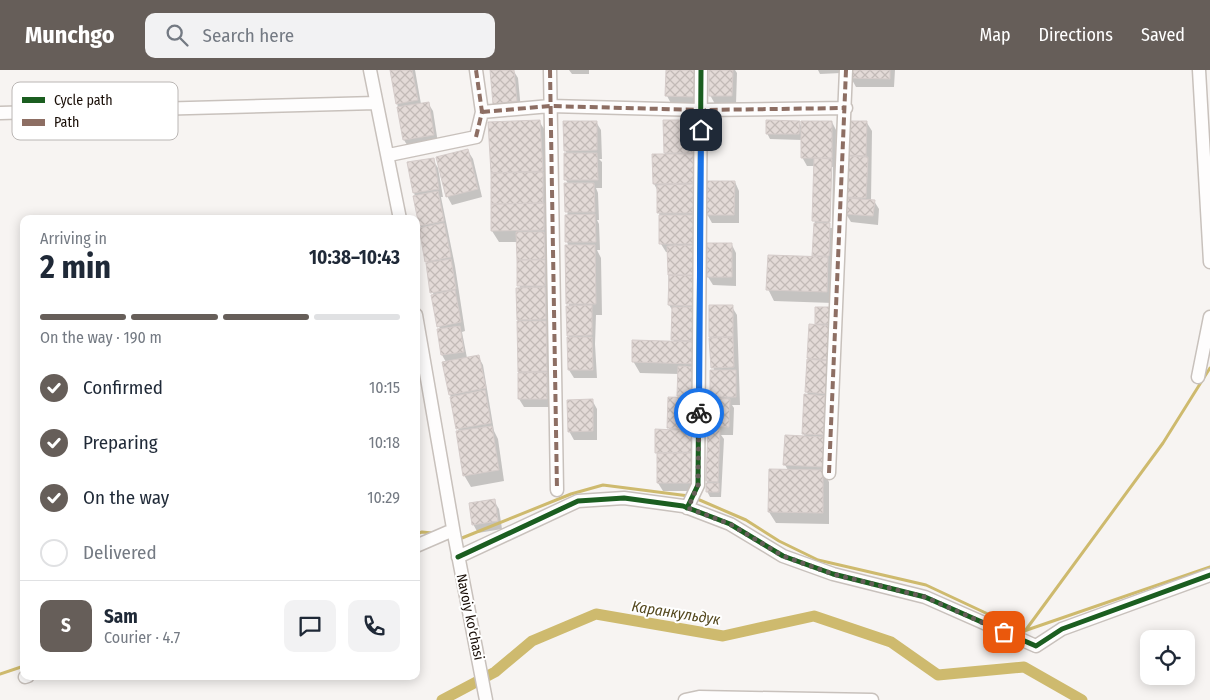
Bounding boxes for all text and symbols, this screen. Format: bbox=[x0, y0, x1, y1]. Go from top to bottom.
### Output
search box bbox=[145, 13, 495, 58]
text: Munchgo bbox=[25, 21, 115, 49]
icon: search bbox=[163, 21, 191, 49]
text: Search here bbox=[203, 24, 294, 47]
text: Map bbox=[979, 24, 1011, 46]
text: Directions bbox=[1039, 24, 1113, 46]
text: Saved bbox=[1141, 24, 1185, 46]
legend bbox=[12, 82, 178, 140]
text: Cycle path bbox=[54, 92, 113, 109]
pin bbox=[680, 109, 722, 151]
text: Path bbox=[54, 114, 79, 131]
icon: home bbox=[687, 116, 715, 144]
text: Arriving in bbox=[40, 229, 107, 248]
text: 10:38–10:43 bbox=[309, 246, 400, 269]
text: 2 min bbox=[40, 248, 111, 286]
text: On the way · 190 m bbox=[40, 328, 162, 347]
icon: check bbox=[40, 374, 68, 402]
text: Confirmed bbox=[83, 376, 163, 399]
text: 10:15 bbox=[369, 378, 400, 397]
courier bbox=[674, 388, 724, 438]
icon: bike bbox=[685, 399, 713, 427]
icon: check bbox=[40, 429, 68, 457]
text: Preparing bbox=[83, 431, 158, 454]
text: 10:18 bbox=[368, 433, 400, 452]
icon: check bbox=[40, 484, 68, 512]
text: On the way bbox=[83, 486, 169, 509]
text: 10:29 bbox=[367, 488, 400, 507]
text: Delivered bbox=[83, 541, 157, 564]
street label: Navoiy ko'chasi bbox=[453, 572, 487, 662]
water label: Каранкульдук bbox=[630, 597, 722, 629]
button: chat bbox=[284, 600, 336, 652]
button: phone bbox=[348, 600, 400, 652]
text: Sam bbox=[104, 605, 138, 628]
pin bbox=[983, 611, 1025, 653]
text: S bbox=[61, 614, 71, 637]
icon: bag bbox=[990, 618, 1018, 646]
text: Courier · 4.7 bbox=[104, 628, 180, 647]
map controls bbox=[1140, 630, 1195, 685]
button: locate bbox=[1140, 630, 1195, 685]

